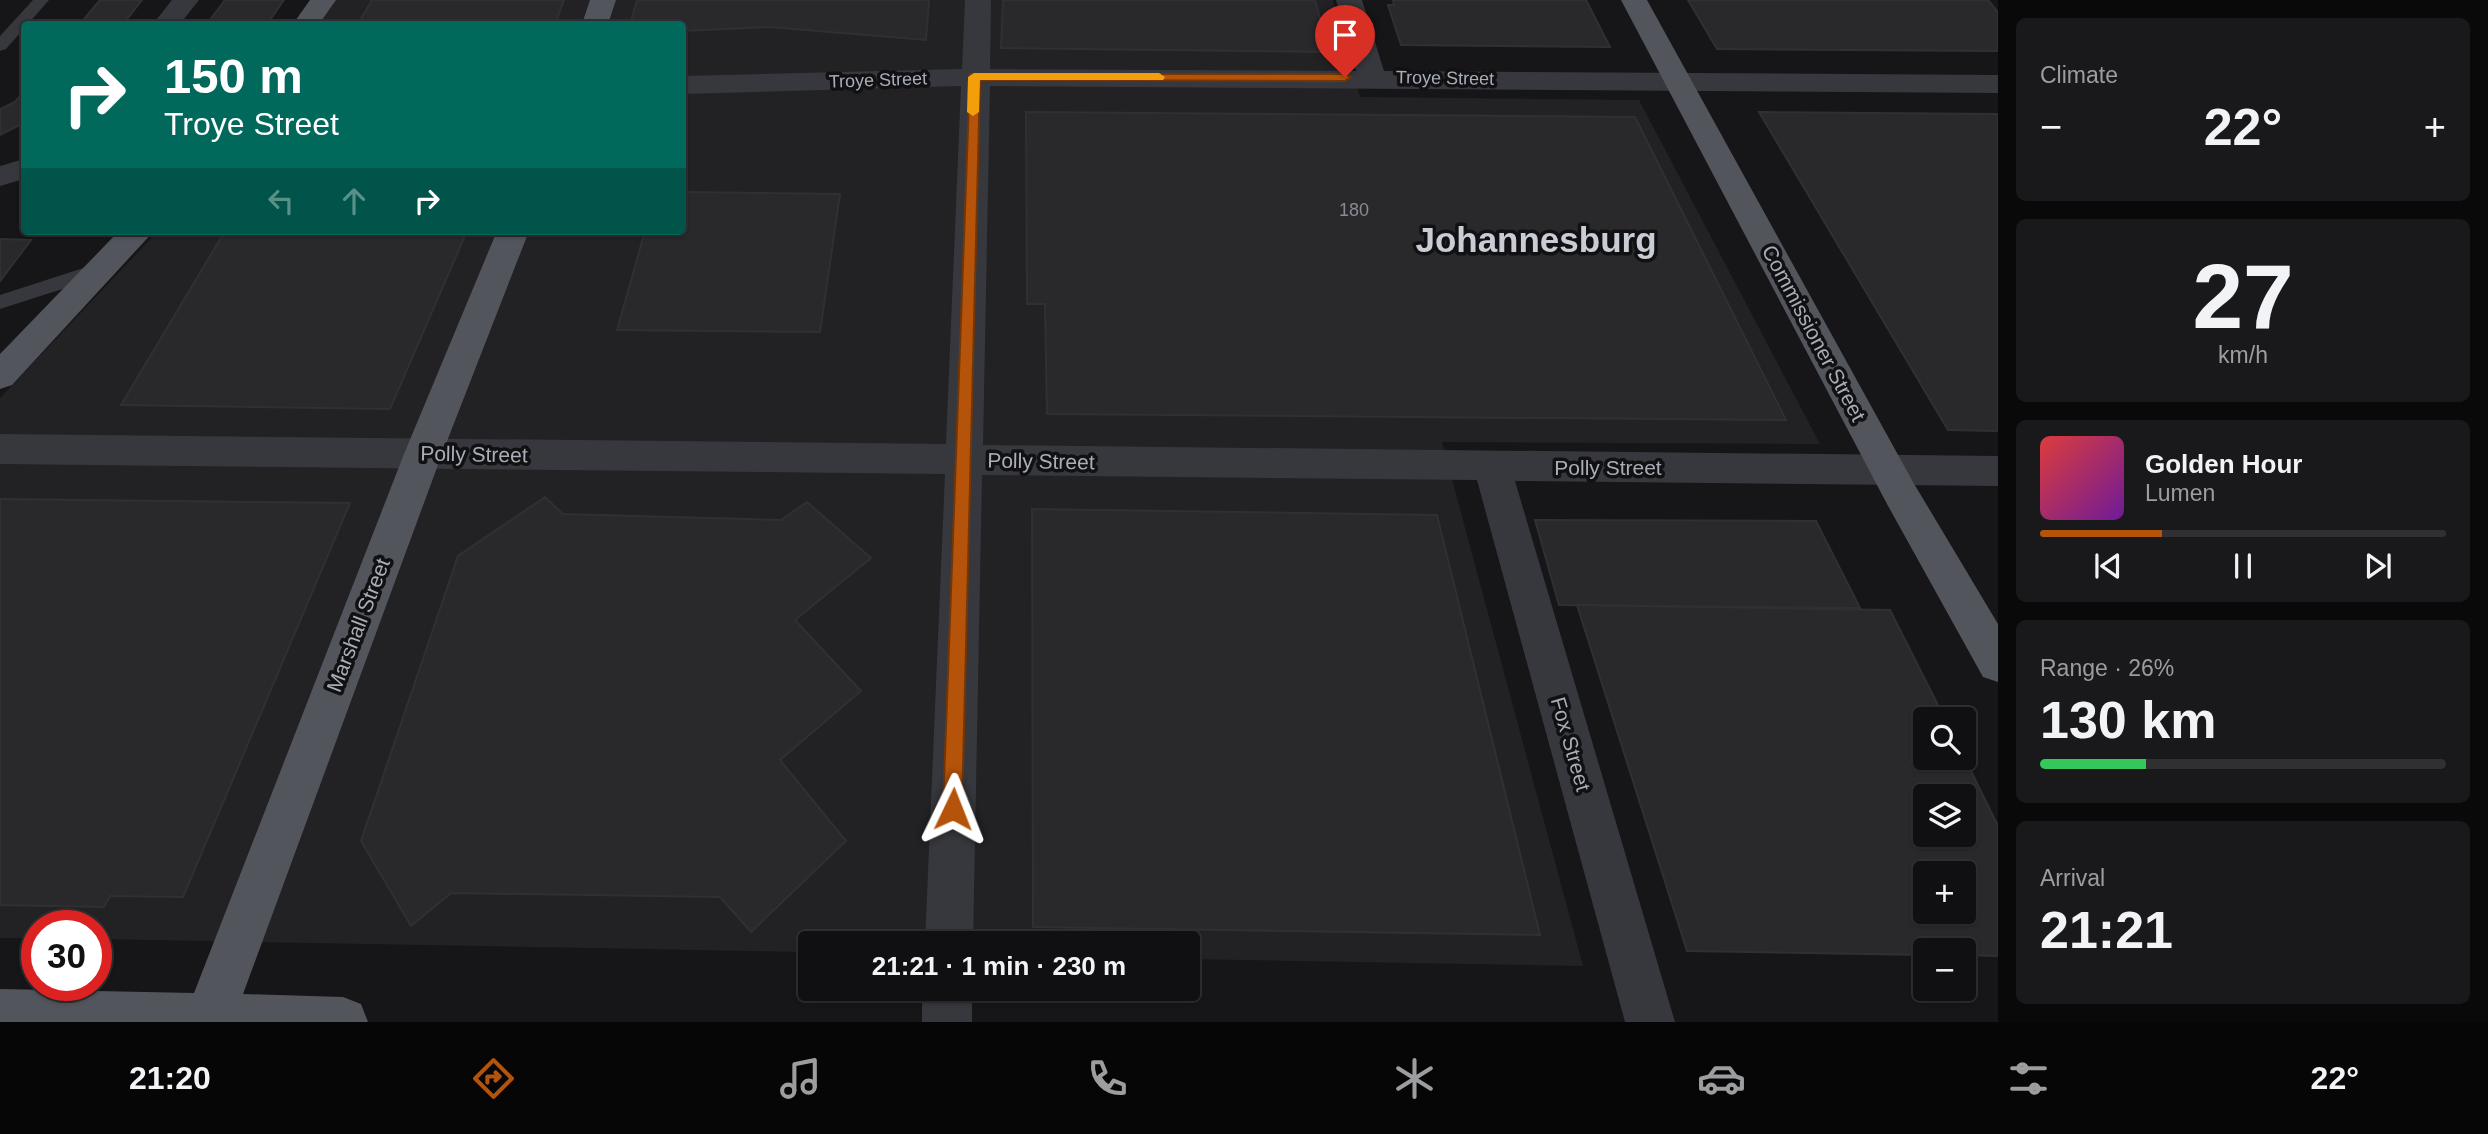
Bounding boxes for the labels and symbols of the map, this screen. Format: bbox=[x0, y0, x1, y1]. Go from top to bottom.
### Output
pin bbox=[1315, 5, 1375, 77]
street label: Troye Street bbox=[1396, 67, 1494, 89]
street label: Troye Street bbox=[828, 68, 928, 92]
house number: 180 bbox=[1339, 200, 1369, 220]
district label: Johannesburg bbox=[1415, 220, 1657, 259]
street label: Commissioner Street bbox=[1758, 241, 1870, 425]
street label: Polly Street bbox=[420, 442, 528, 466]
street label: Polly Street bbox=[987, 449, 1095, 473]
street label: Polly Street bbox=[1554, 456, 1662, 479]
street label: Marshall Street bbox=[322, 555, 394, 695]
street label: Fox Street bbox=[1547, 694, 1595, 794]
position arrow bbox=[916, 772, 990, 846]
speed limit sign: 30 bbox=[21, 910, 112, 1001]

